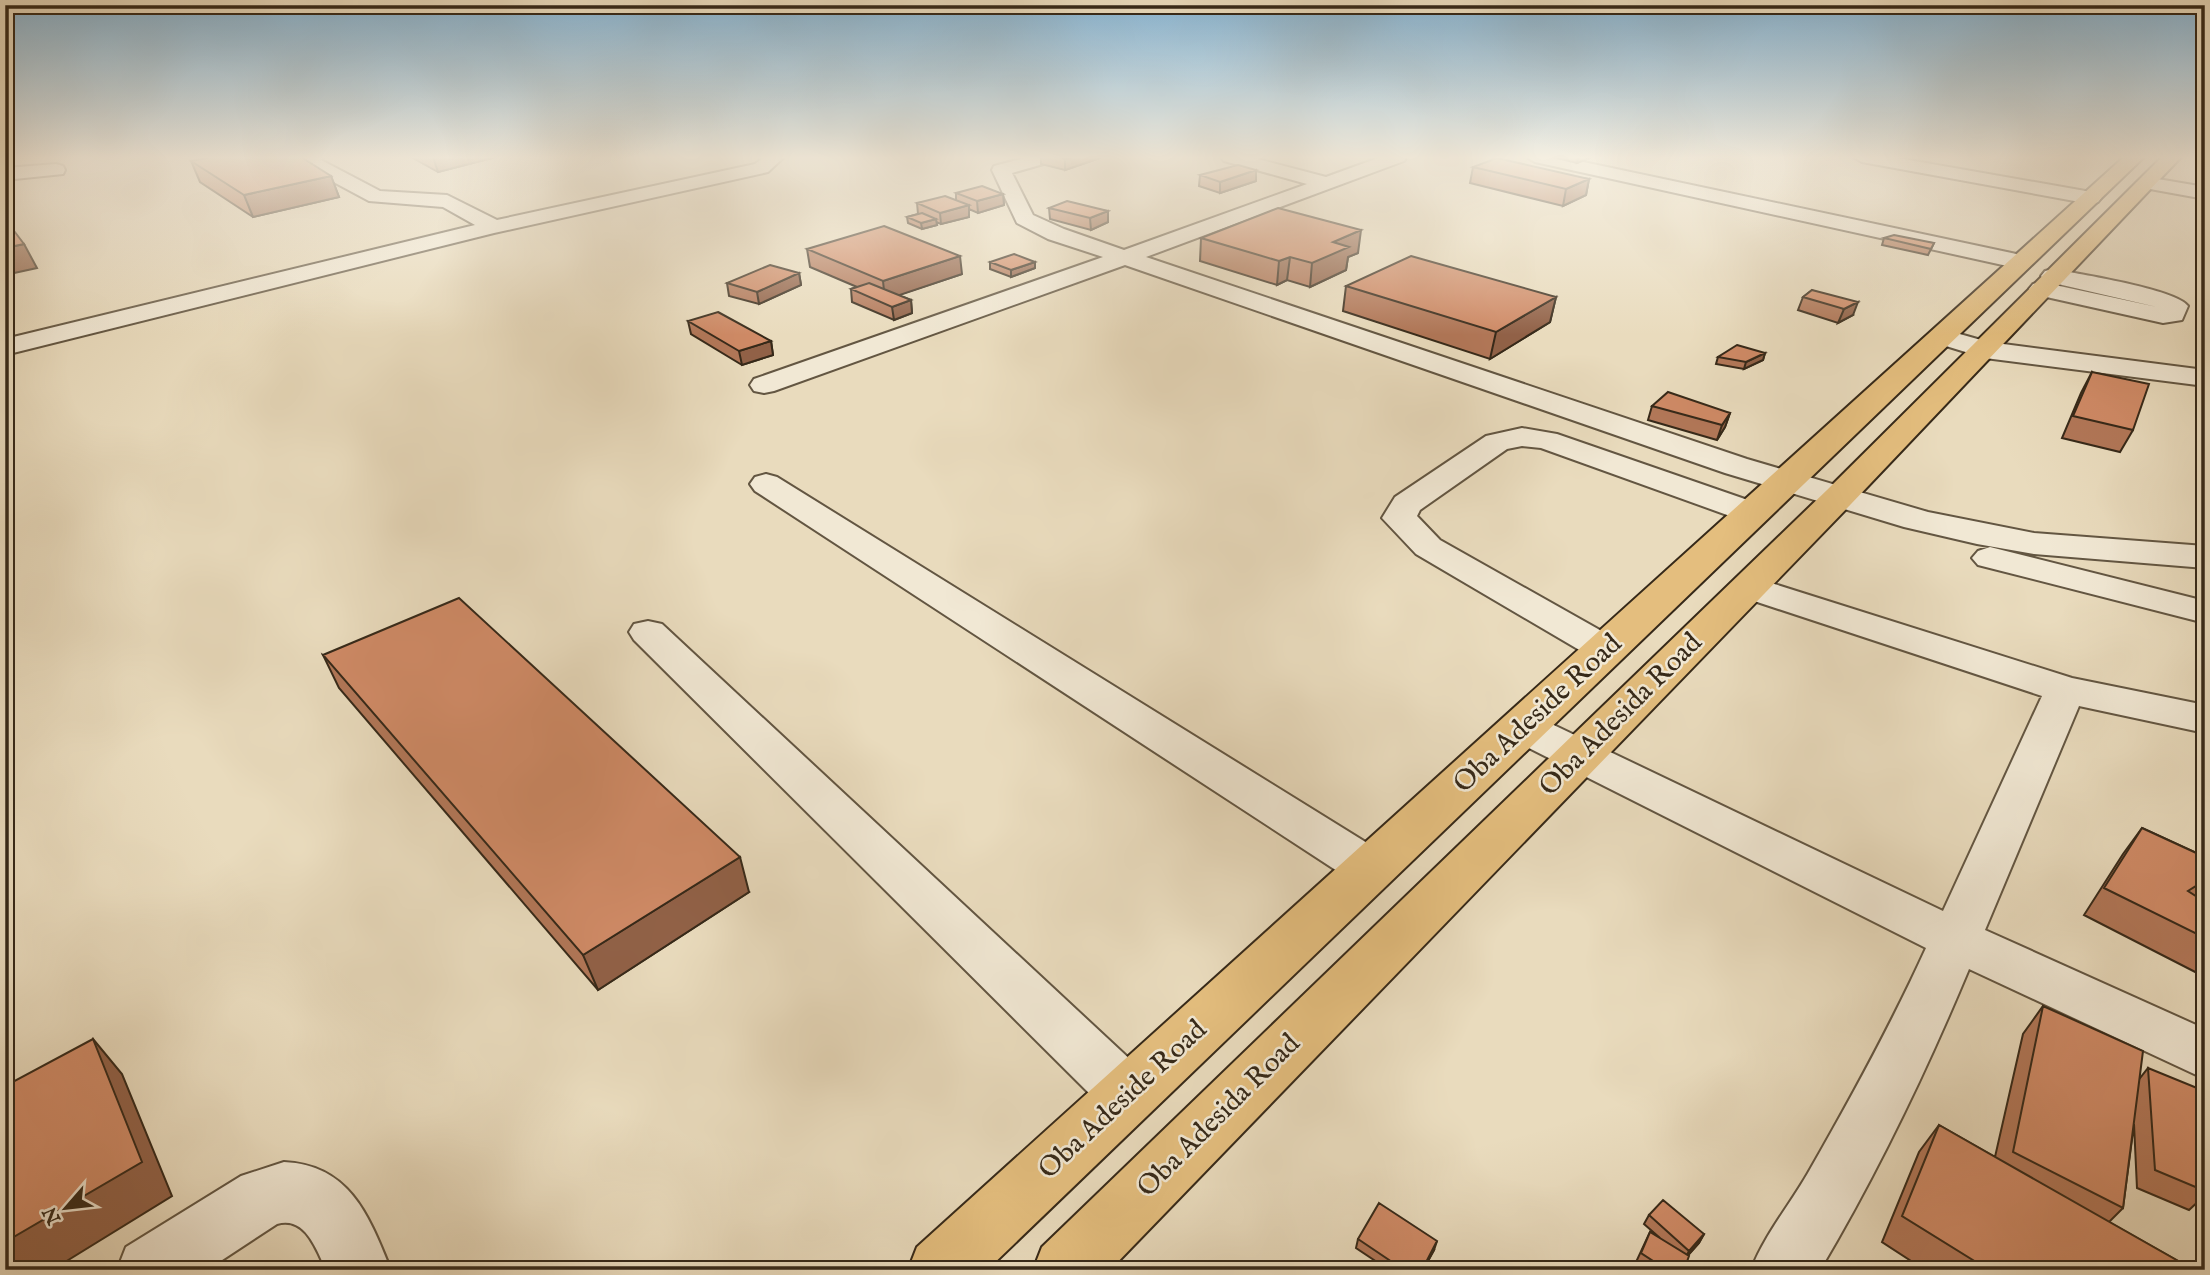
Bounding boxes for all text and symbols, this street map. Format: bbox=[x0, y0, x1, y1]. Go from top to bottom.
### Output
street label: Oba Adesida Road bbox=[1532, 626, 1710, 804]
street label: Oba Adeside Road bbox=[1447, 627, 1630, 801]
street label: Oba Adeside Road bbox=[1032, 1013, 1215, 1187]
street label: Oba Adesida Road bbox=[1130, 1027, 1308, 1205]
north arrow bbox=[32, 1174, 102, 1244]
text: N bbox=[38, 1202, 68, 1229]

